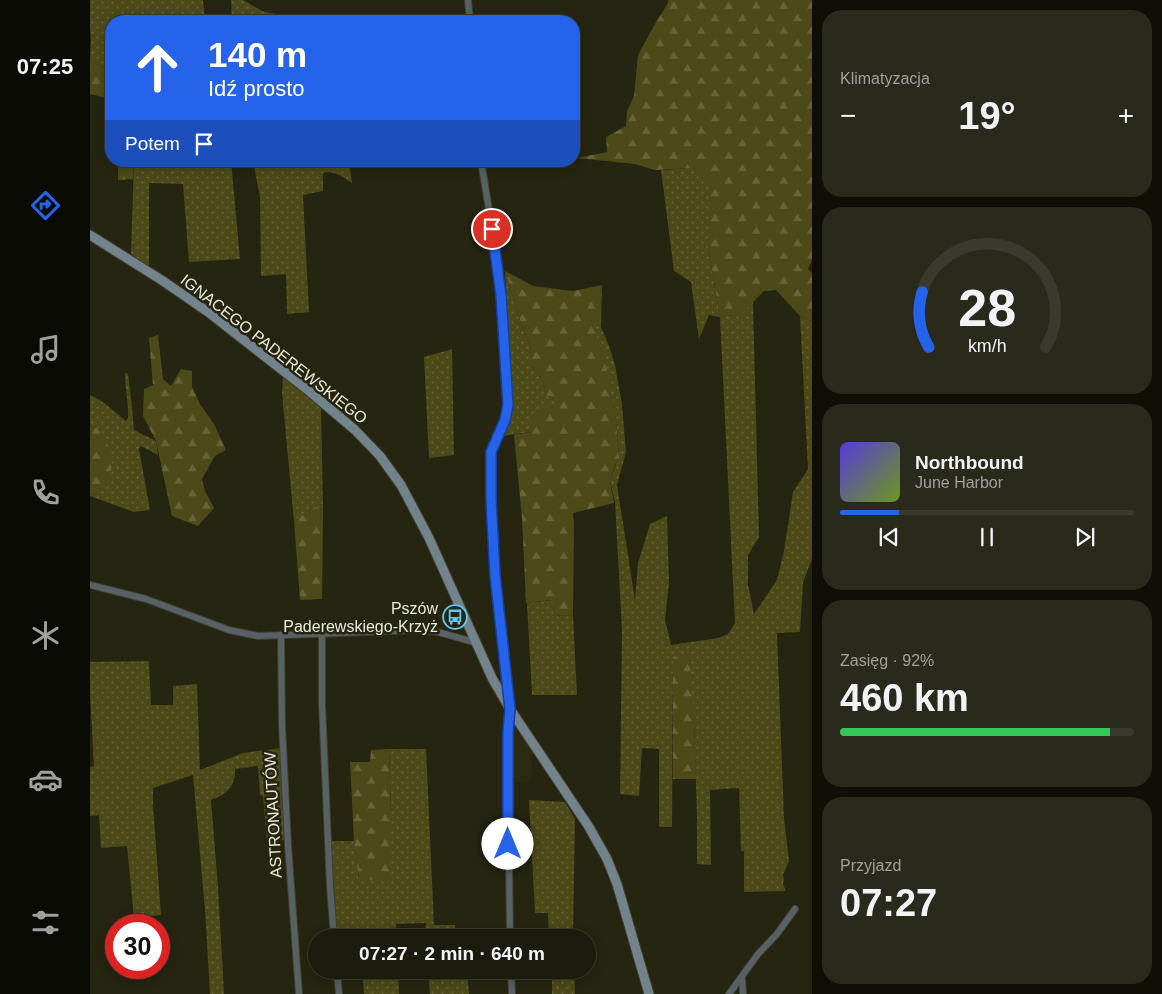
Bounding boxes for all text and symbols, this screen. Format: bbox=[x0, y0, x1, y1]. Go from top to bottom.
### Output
icon: ahead bbox=[125, 35, 190, 100]
text: 140 m bbox=[208, 35, 307, 74]
text: 07:25 bbox=[17, 54, 73, 79]
text: Klimatyzacja bbox=[840, 70, 930, 87]
text: Idź prosto bbox=[208, 76, 305, 101]
text: 19° bbox=[958, 95, 1016, 137]
text: − bbox=[840, 100, 856, 131]
text: + bbox=[1118, 100, 1134, 131]
icon: arrive bbox=[190, 130, 218, 158]
text: Potem bbox=[125, 133, 180, 154]
icon: directions bbox=[28, 188, 63, 223]
pin bbox=[471, 208, 513, 250]
icon: arrive bbox=[478, 215, 506, 243]
street label: IGNACEGO PADEREWSKIEGO bbox=[177, 271, 371, 427]
text: 28 bbox=[958, 279, 1016, 337]
icon: music bbox=[28, 332, 63, 367]
text: km/h bbox=[968, 336, 1006, 356]
text: Northbound bbox=[915, 452, 1024, 473]
text: June Harbor bbox=[915, 474, 1003, 491]
icon: phone bbox=[28, 475, 63, 510]
icon: previous bbox=[875, 523, 903, 551]
icon: pause bbox=[973, 523, 1001, 551]
icon: next bbox=[1071, 523, 1099, 551]
place label: Pszów Paderewskiego-Krzyż bbox=[283, 600, 438, 635]
bus stop icon: Pszów Paderewskiego-Krzyż bbox=[442, 604, 468, 630]
icon: climate bbox=[28, 618, 63, 653]
text: Zasięg · 92% bbox=[840, 652, 934, 669]
text: 460 km bbox=[840, 677, 969, 719]
street label: ASTRONAUTÓW bbox=[260, 751, 285, 879]
icon: car bbox=[28, 762, 63, 797]
position arrow bbox=[481, 817, 533, 869]
text: Przyjazd bbox=[840, 857, 901, 874]
text: 07:27 bbox=[840, 882, 937, 924]
icon: filters bbox=[28, 905, 63, 940]
speed limit sign: 30 bbox=[105, 914, 170, 979]
text: 07:27 · 2 min · 640 m bbox=[359, 943, 545, 964]

